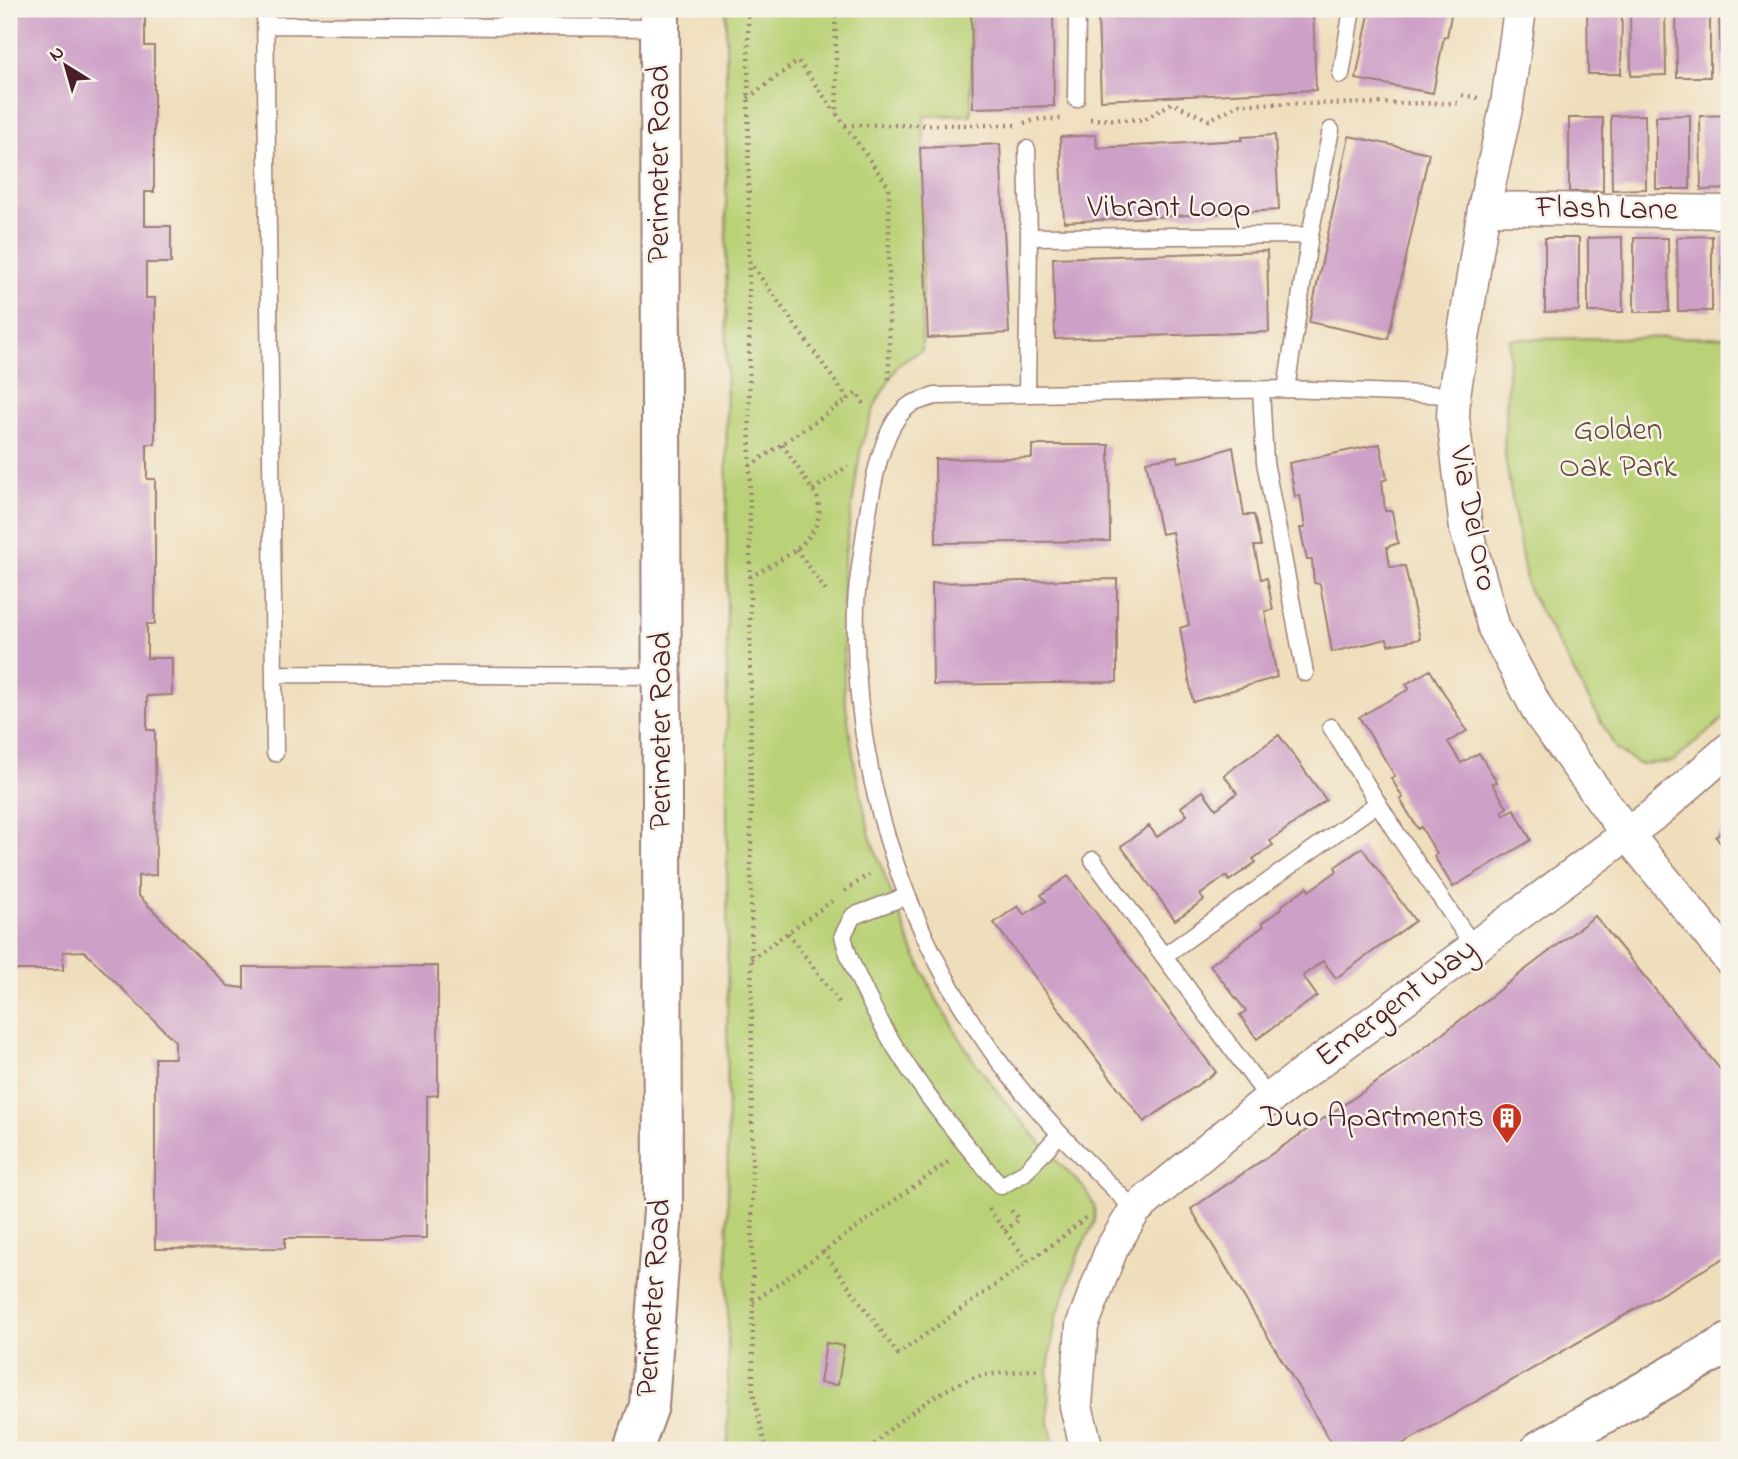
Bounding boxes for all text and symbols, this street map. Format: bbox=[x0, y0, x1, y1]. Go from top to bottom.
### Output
north arrow bbox=[32, 32, 102, 102]
text: N bbox=[44, 40, 71, 69]
street label: Perimeter Road bbox=[637, 65, 684, 263]
street label: Vibrant Loop bbox=[1086, 185, 1251, 232]
street label: Flash Lane bbox=[1535, 185, 1679, 235]
park label: Golden Oak Park bbox=[1559, 408, 1678, 492]
street label: Via Del Oro bbox=[1435, 442, 1509, 595]
street label: Perimeter Road bbox=[639, 632, 686, 830]
street label: Emergent Way bbox=[1306, 928, 1488, 1080]
place label: Duo Apartments bbox=[1260, 1095, 1484, 1142]
building icon: Duo Apartments bbox=[1490, 1101, 1524, 1145]
street label: Perimeter Road bbox=[625, 1197, 685, 1399]

